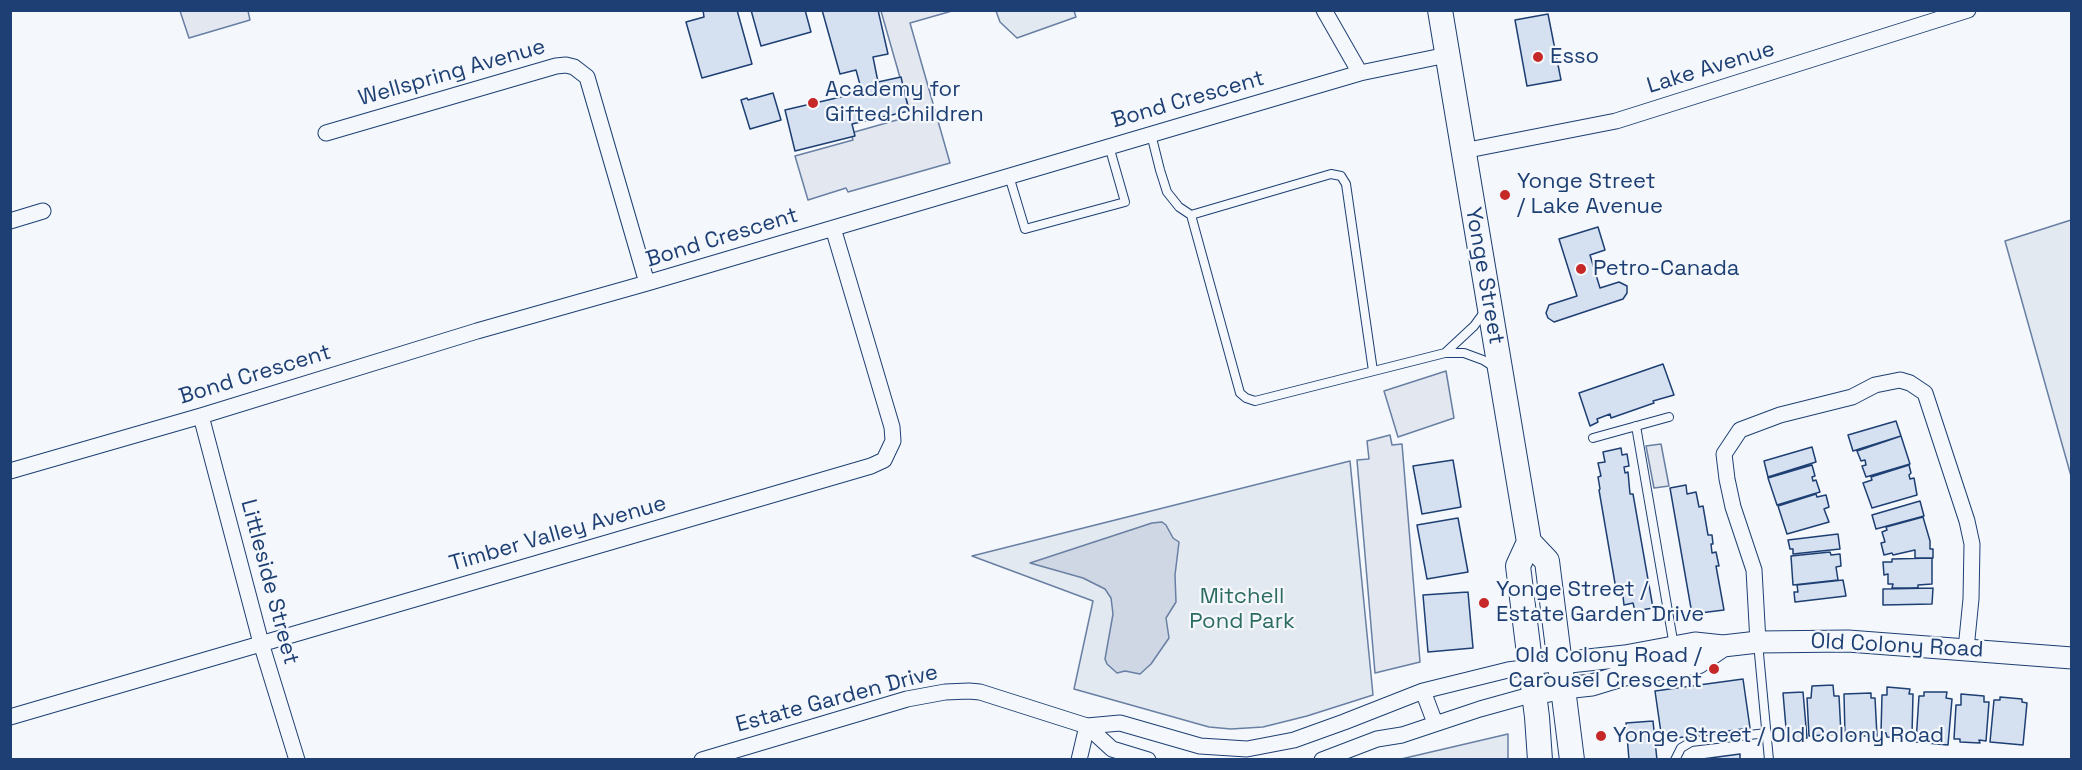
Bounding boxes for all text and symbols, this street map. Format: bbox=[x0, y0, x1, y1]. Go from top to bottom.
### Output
street label: Wellspring Avenue bbox=[356, 34, 548, 112]
street label: Lake Avenue bbox=[1644, 36, 1778, 100]
place label: Esso bbox=[1550, 44, 1599, 70]
marker: Esso bbox=[1531, 50, 1545, 64]
street label: Bond Crescent bbox=[1109, 66, 1267, 134]
place label: Academy for Gifted Children bbox=[825, 77, 984, 128]
marker: Academy for Gifted Children bbox=[806, 96, 820, 110]
place label: Yonge Street / Lake Avenue bbox=[1517, 169, 1663, 220]
marker: Yonge Street / Lake Avenue bbox=[1498, 188, 1512, 202]
street label: Bond Crescent bbox=[643, 202, 801, 274]
street label: Yonge Street bbox=[1459, 205, 1509, 347]
place label: Petro-Canada bbox=[1593, 256, 1740, 282]
marker: Petro-Canada bbox=[1574, 262, 1588, 276]
street label: Bond Crescent bbox=[176, 339, 334, 411]
street label: Timber Valley Avenue bbox=[447, 490, 669, 578]
street label: Littleside Street bbox=[234, 496, 304, 668]
place label: Yonge Street / Estate Garden Drive bbox=[1496, 577, 1704, 628]
park label: Mitchell Pond Park bbox=[1189, 584, 1295, 636]
marker: Yonge Street / Estate Garden Drive bbox=[1477, 596, 1491, 610]
street label: Old Colony Road bbox=[1810, 628, 1984, 664]
place label: Old Colony Road / Carousel Crescent bbox=[1508, 643, 1702, 694]
street label: Estate Garden Drive bbox=[733, 659, 941, 739]
marker: Old Colony Road / Carousel Crescent bbox=[1707, 662, 1721, 676]
place label: Yonge Street / Old Colony Road bbox=[1613, 723, 1944, 749]
marker: Yonge Street / Old Colony Road bbox=[1594, 729, 1608, 743]

